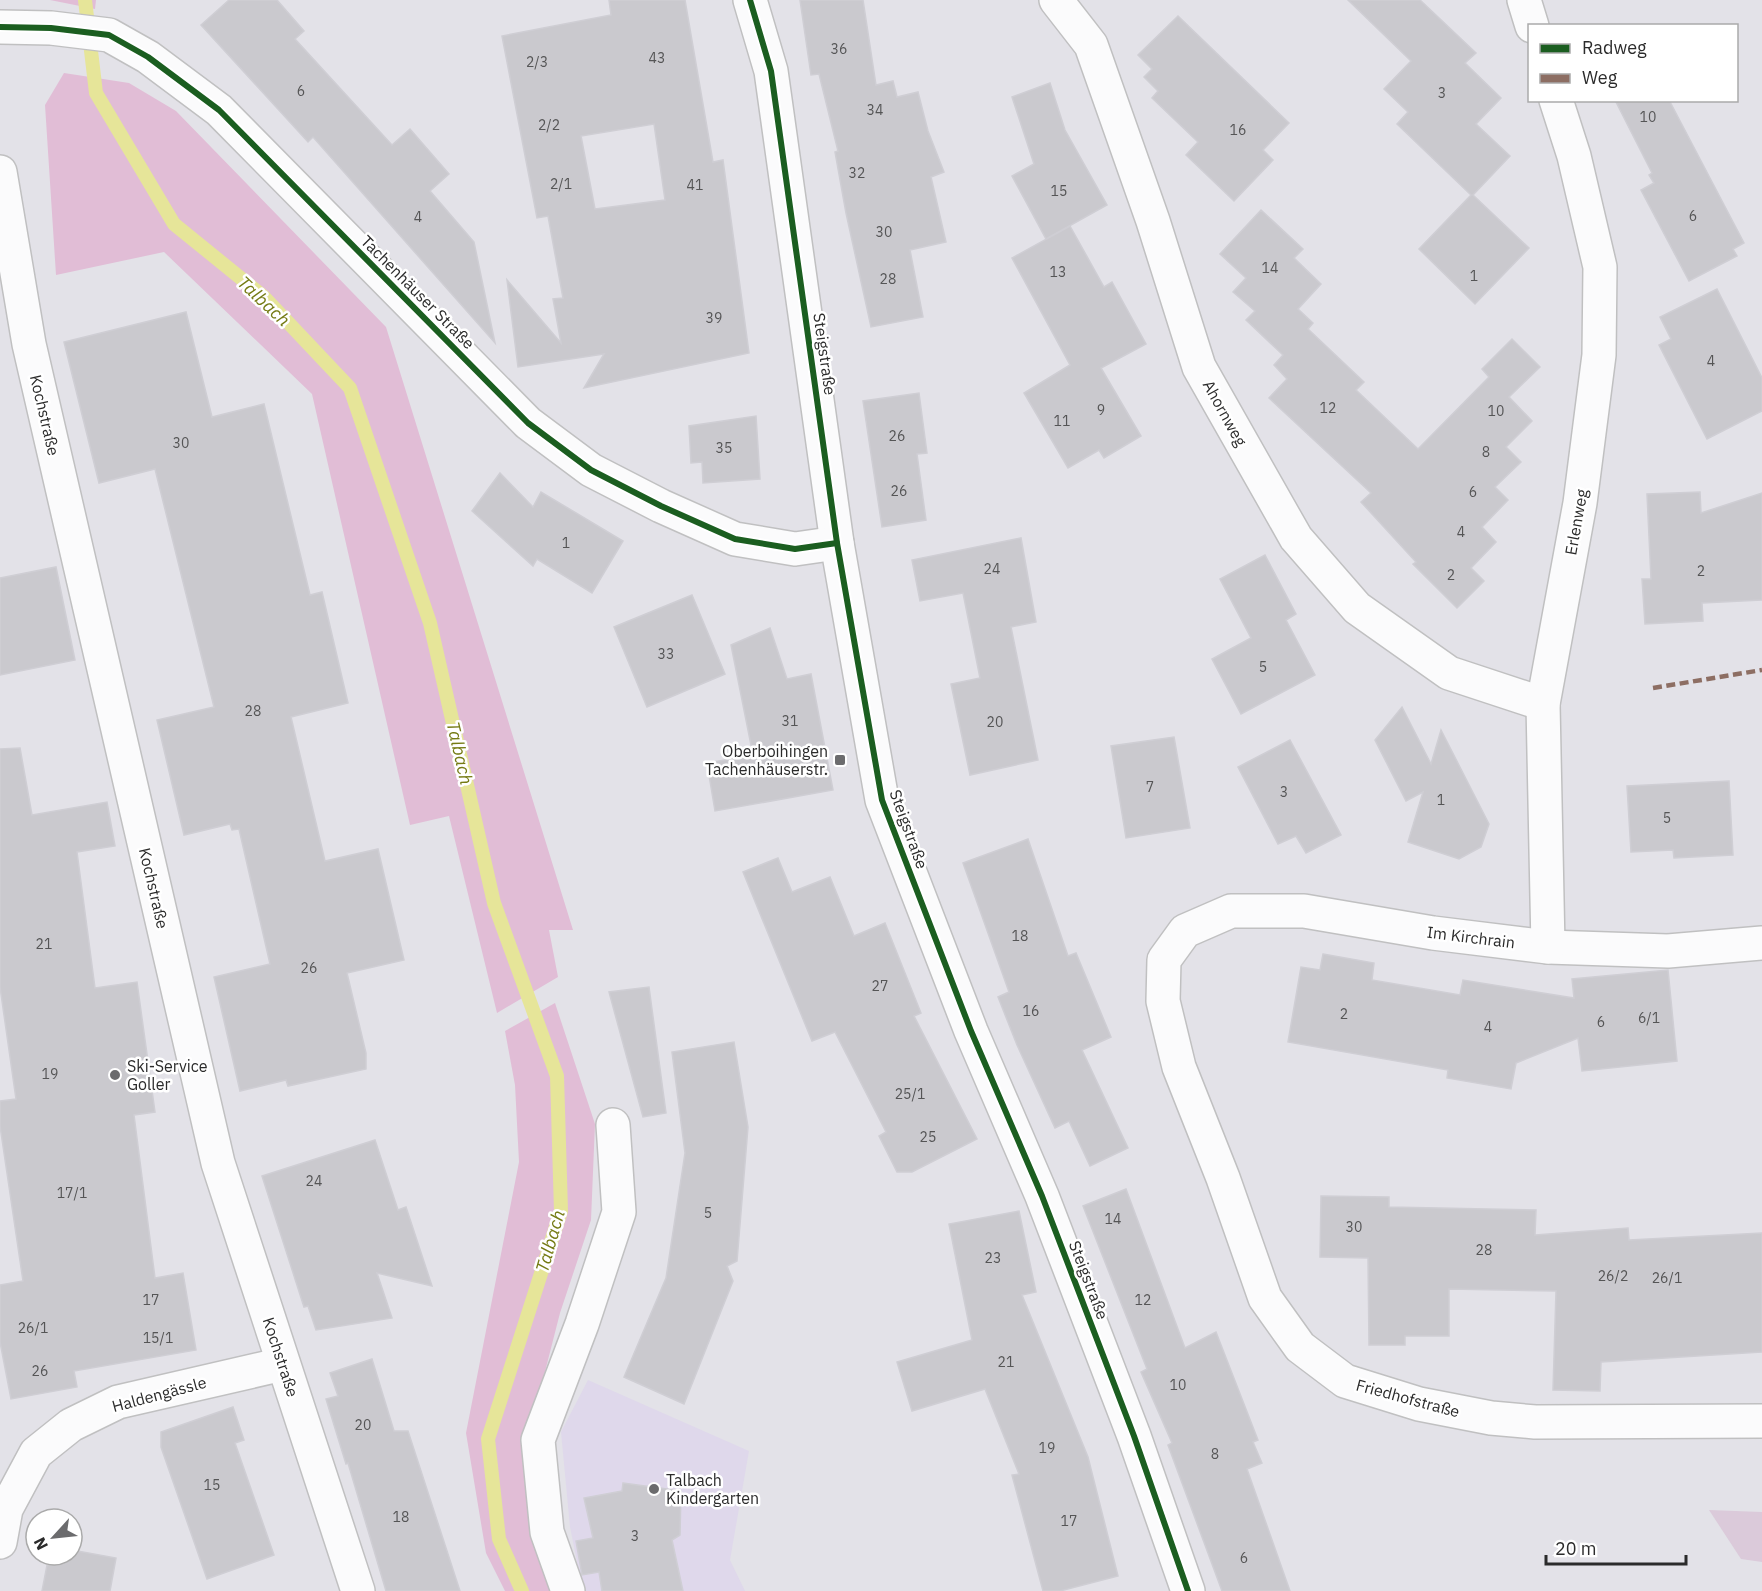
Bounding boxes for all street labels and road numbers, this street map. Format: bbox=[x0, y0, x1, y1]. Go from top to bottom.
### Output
street label: Tachenhäuser Straße bbox=[357, 231, 479, 353]
street label: Steigstraße bbox=[809, 312, 841, 397]
street label: Kochstraße bbox=[26, 373, 64, 458]
street label: Ahornweg bbox=[1199, 376, 1252, 450]
street label: Erlenweg bbox=[1560, 487, 1592, 557]
street label: Steigstraße bbox=[885, 787, 933, 871]
street label: Kochstraße bbox=[135, 846, 173, 931]
street label: Im Kirchrain bbox=[1426, 922, 1516, 952]
street label: Steigstraße bbox=[1065, 1238, 1113, 1322]
street label: Kochstraße bbox=[259, 1315, 303, 1400]
street label: Haldengässle bbox=[110, 1372, 209, 1416]
street label: Friedhofstraße bbox=[1354, 1375, 1462, 1421]

